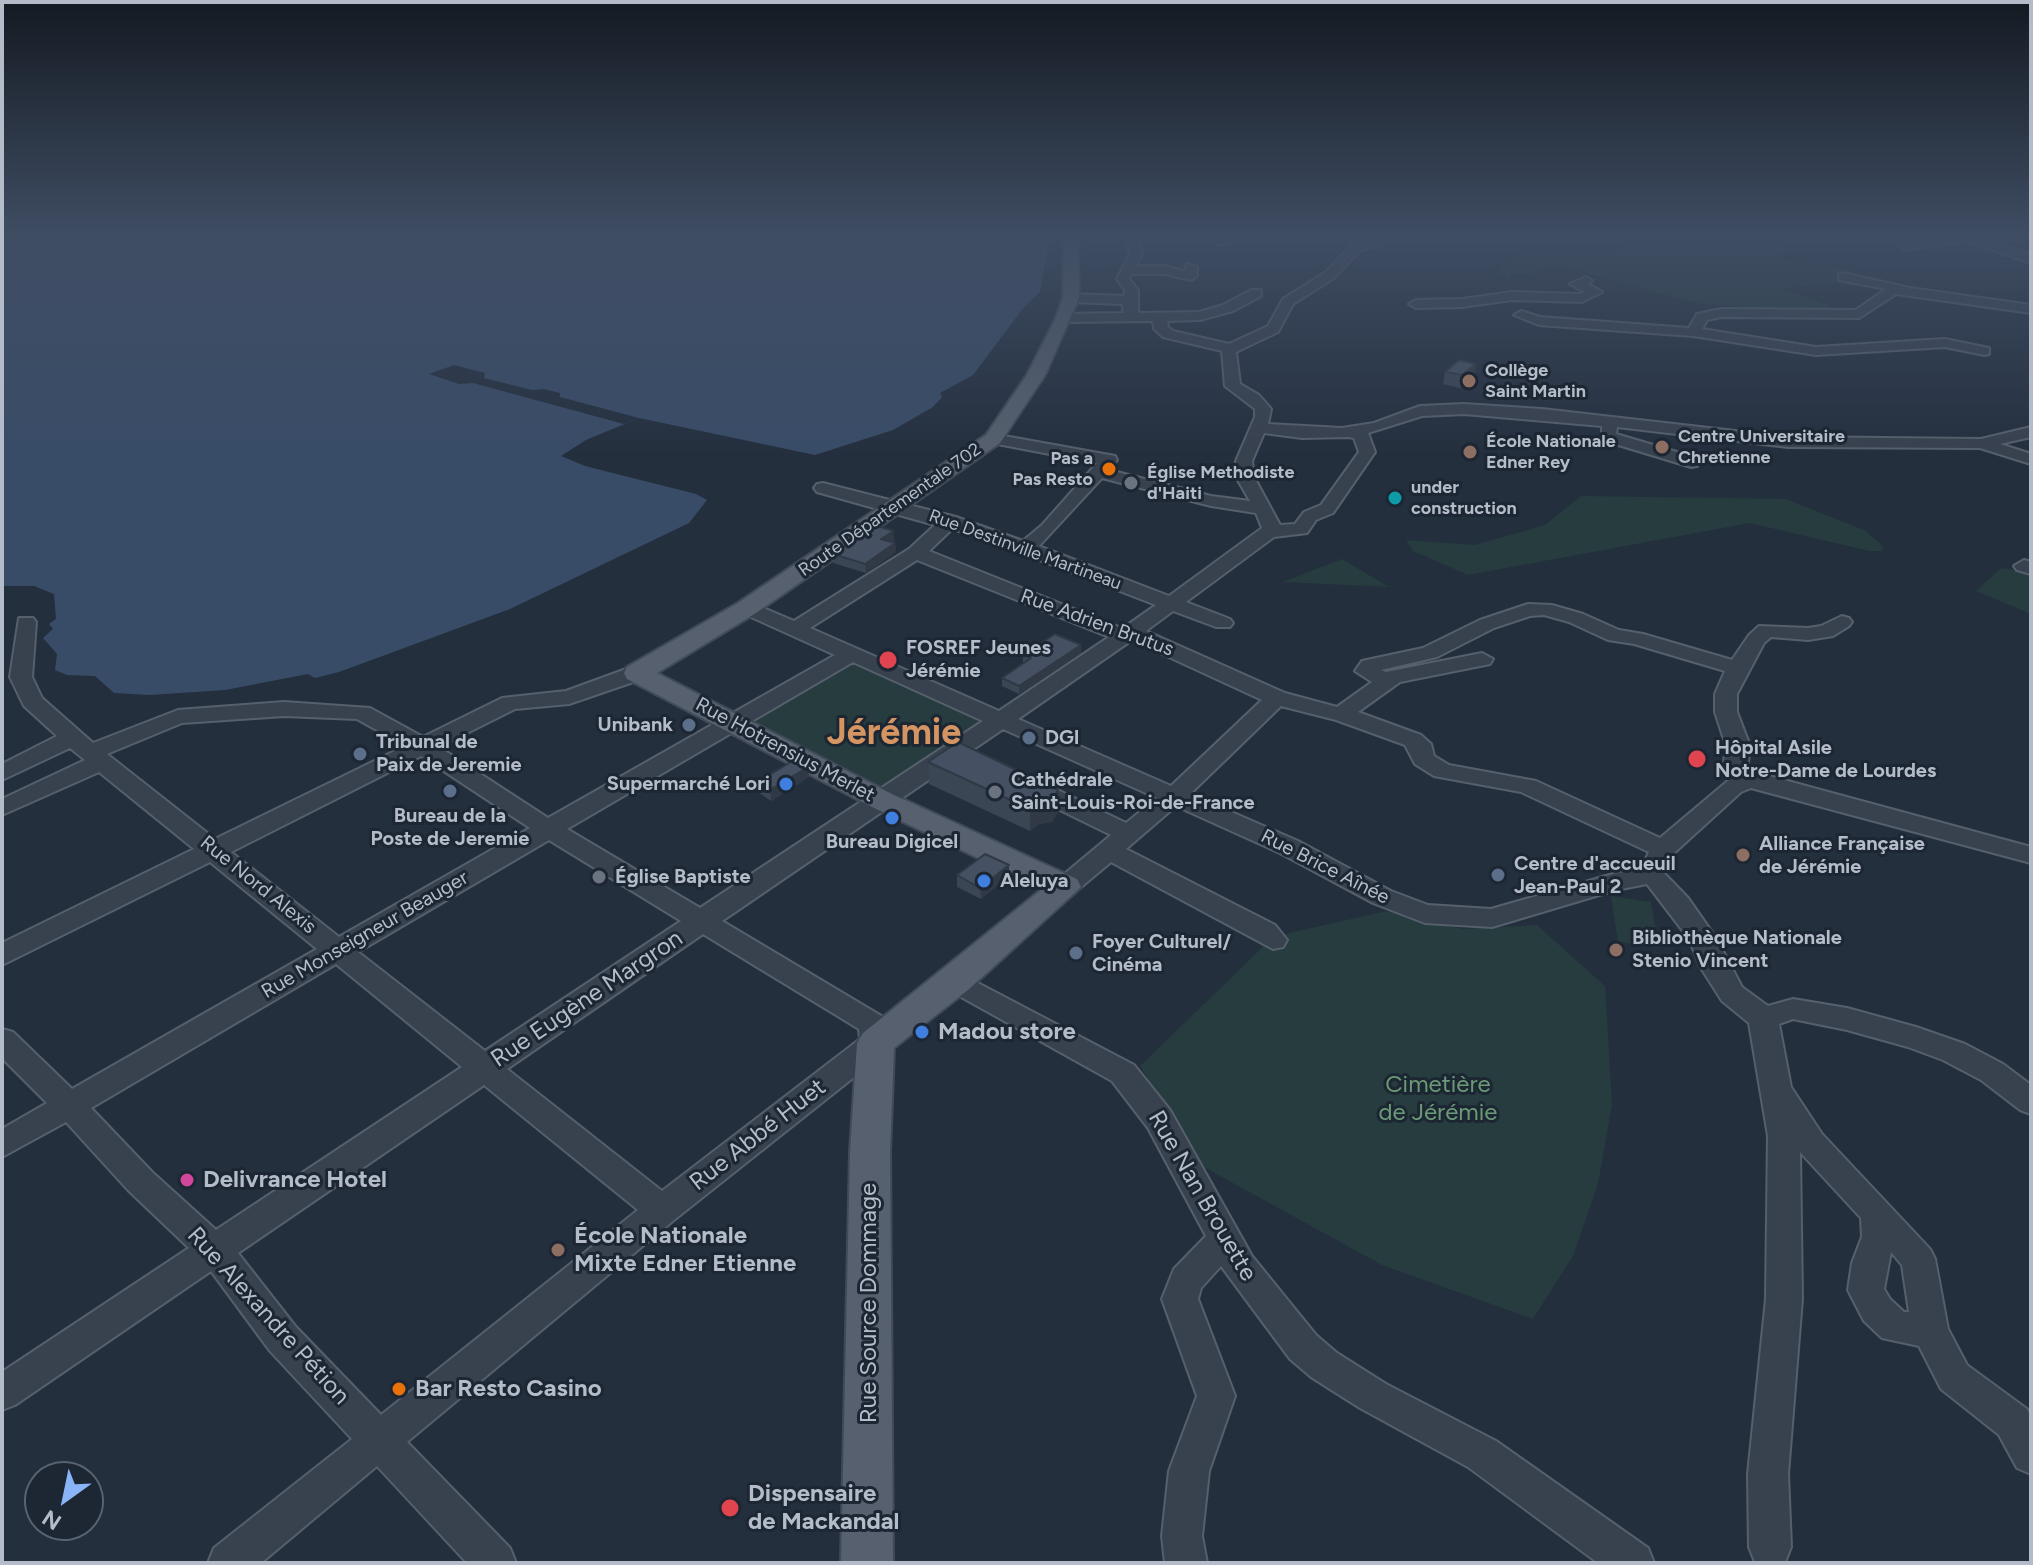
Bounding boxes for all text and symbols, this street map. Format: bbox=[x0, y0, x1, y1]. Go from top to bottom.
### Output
place label: Collège Saint Martin bbox=[1485, 360, 1586, 402]
marker: Collège Saint Martin bbox=[1460, 372, 1478, 390]
place label: Centre Universitaire Chretienne bbox=[1678, 426, 1845, 468]
place label: École Nationale Edner Rey bbox=[1486, 431, 1616, 474]
marker: Centre Universitaire Chretienne bbox=[1653, 438, 1671, 456]
street label: Route Départementale 702 bbox=[794, 439, 986, 581]
marker: École Nationale Edner Rey bbox=[1461, 443, 1479, 461]
place label: Pas a Pas Resto bbox=[1013, 448, 1093, 490]
marker: Pas a Pas Resto bbox=[1100, 460, 1118, 478]
place label: Église Methodiste d'Haiti bbox=[1147, 462, 1294, 504]
marker: Église Methodiste d'Haiti bbox=[1122, 474, 1140, 492]
place label: under construction bbox=[1411, 477, 1517, 520]
marker: under construction bbox=[1386, 489, 1404, 507]
street label: Rue Destinville Martineau bbox=[926, 505, 1124, 595]
street label: Rue Adrien Brutus bbox=[1017, 584, 1177, 662]
place label: FOSREF Jeunes Jérémie bbox=[906, 636, 1051, 683]
marker: FOSREF Jeunes Jérémie bbox=[877, 649, 899, 671]
street label: Rue Hotrensius Merlet bbox=[691, 693, 879, 807]
district label: Jérémie bbox=[827, 711, 961, 755]
place label: Unibank bbox=[598, 713, 673, 737]
marker: Unibank bbox=[680, 716, 698, 734]
place label: DGI bbox=[1045, 726, 1079, 750]
marker: DGI bbox=[1020, 729, 1038, 747]
place label: Tribunal de Paix de Jeremie bbox=[376, 730, 522, 777]
place label: Hôpital Asile Notre-Dame de Lourdes bbox=[1715, 736, 1936, 783]
marker: Tribunal de Paix de Jeremie bbox=[351, 745, 369, 763]
marker: Hôpital Asile Notre-Dame de Lourdes bbox=[1686, 748, 1708, 770]
place label: Cathédrale Saint-Louis-Roi-de-France bbox=[1011, 768, 1255, 815]
place label: Supermarché Lori bbox=[607, 772, 770, 796]
marker: Supermarché Lori bbox=[777, 775, 795, 793]
marker: Bureau de la Poste de Jeremie bbox=[441, 782, 459, 800]
marker: Cathédrale Saint-Louis-Roi-de-France bbox=[986, 783, 1004, 801]
place label: Bureau de la Poste de Jeremie bbox=[371, 804, 529, 851]
marker: Bureau Digicel bbox=[883, 809, 901, 827]
street label: Rue Brice Aînée bbox=[1257, 824, 1393, 910]
place label: Bureau Digicel bbox=[826, 830, 958, 854]
street label: Rue Nord Alexis bbox=[195, 831, 321, 939]
place label: Alliance Française de Jérémie bbox=[1759, 832, 1925, 879]
marker: Alliance Française de Jérémie bbox=[1734, 846, 1752, 864]
place label: Centre d'accueuil Jean-Paul 2 bbox=[1514, 852, 1676, 899]
place label: Église Baptiste bbox=[615, 865, 751, 889]
street label: Rue Monseigneur Beauger bbox=[257, 866, 473, 1004]
marker: Centre d'accueuil Jean-Paul 2 bbox=[1489, 866, 1507, 884]
marker: Église Baptiste bbox=[590, 868, 608, 886]
place label: Aleluya bbox=[1000, 869, 1068, 893]
marker: Aleluya bbox=[975, 872, 993, 890]
street label: Rue Eugène Margron bbox=[486, 924, 688, 1074]
place label: Bibliothèque Nationale Stenio Vincent bbox=[1632, 926, 1842, 973]
place label: Foyer Culturel/ Cinéma bbox=[1092, 930, 1231, 977]
marker: Bibliothèque Nationale Stenio Vincent bbox=[1607, 941, 1625, 959]
marker: Foyer Culturel/ Cinéma bbox=[1067, 944, 1085, 962]
place label: Madou store bbox=[938, 1018, 1076, 1046]
marker: Madou store bbox=[913, 1023, 931, 1041]
park label: Cimetière de Jérémie bbox=[1379, 1071, 1497, 1127]
street label: Rue Abbé Huet bbox=[684, 1073, 832, 1197]
street label: Rue Nan Brouette bbox=[1142, 1106, 1262, 1286]
place label: Delivrance Hotel bbox=[203, 1166, 387, 1194]
marker: Delivrance Hotel bbox=[178, 1171, 196, 1189]
street label: Rue Source Dommage bbox=[855, 1183, 883, 1423]
street label: Rue Alexandre Pétion bbox=[181, 1221, 355, 1411]
place label: École Nationale Mixte Edner Etienne bbox=[574, 1222, 796, 1278]
marker: École Nationale Mixte Edner Etienne bbox=[549, 1241, 567, 1259]
place label: Bar Resto Casino bbox=[415, 1375, 602, 1403]
marker: Bar Resto Casino bbox=[390, 1380, 408, 1398]
north arrow bbox=[24, 1461, 104, 1541]
place label: Dispensaire de Mackandal bbox=[748, 1480, 899, 1536]
marker: Dispensaire de Mackandal bbox=[719, 1497, 741, 1519]
text: N bbox=[37, 1504, 66, 1536]

